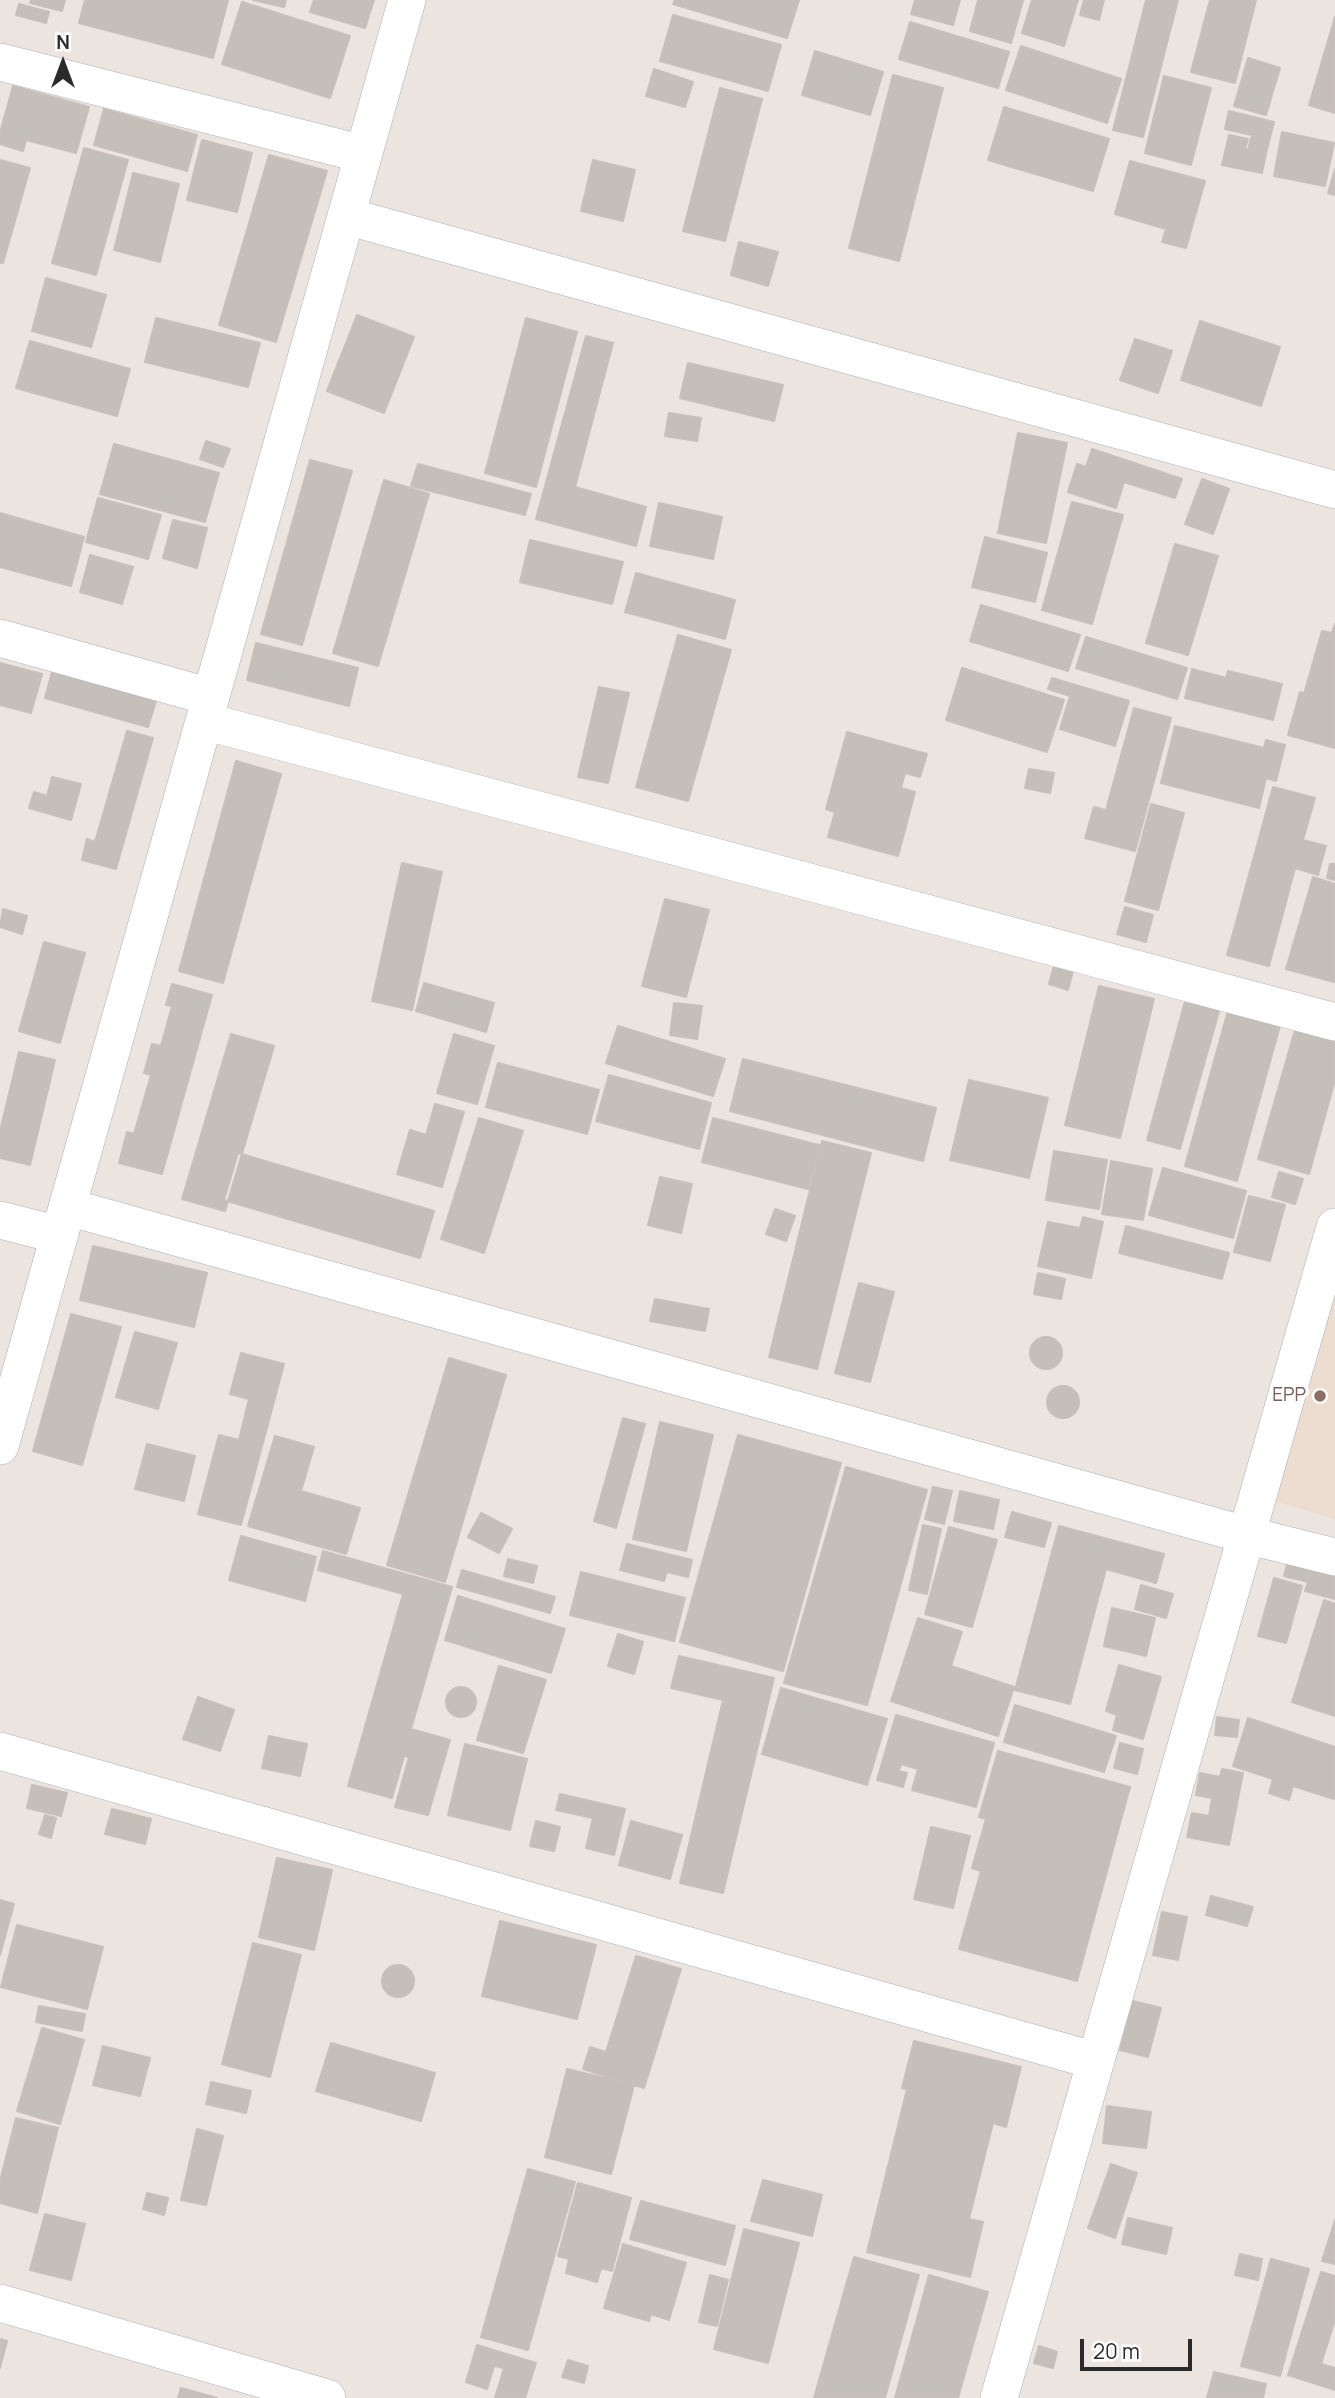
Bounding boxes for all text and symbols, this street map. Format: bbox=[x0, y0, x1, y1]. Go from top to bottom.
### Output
north arrow bbox=[28, 28, 98, 98]
text: N bbox=[56, 29, 70, 55]
place label: EPP bbox=[1272, 1385, 1306, 1407]
marker: EPP bbox=[1312, 1388, 1328, 1404]
scale bar bbox=[1083, 2324, 1195, 2368]
text: 20 m bbox=[1093, 2337, 1140, 2365]

